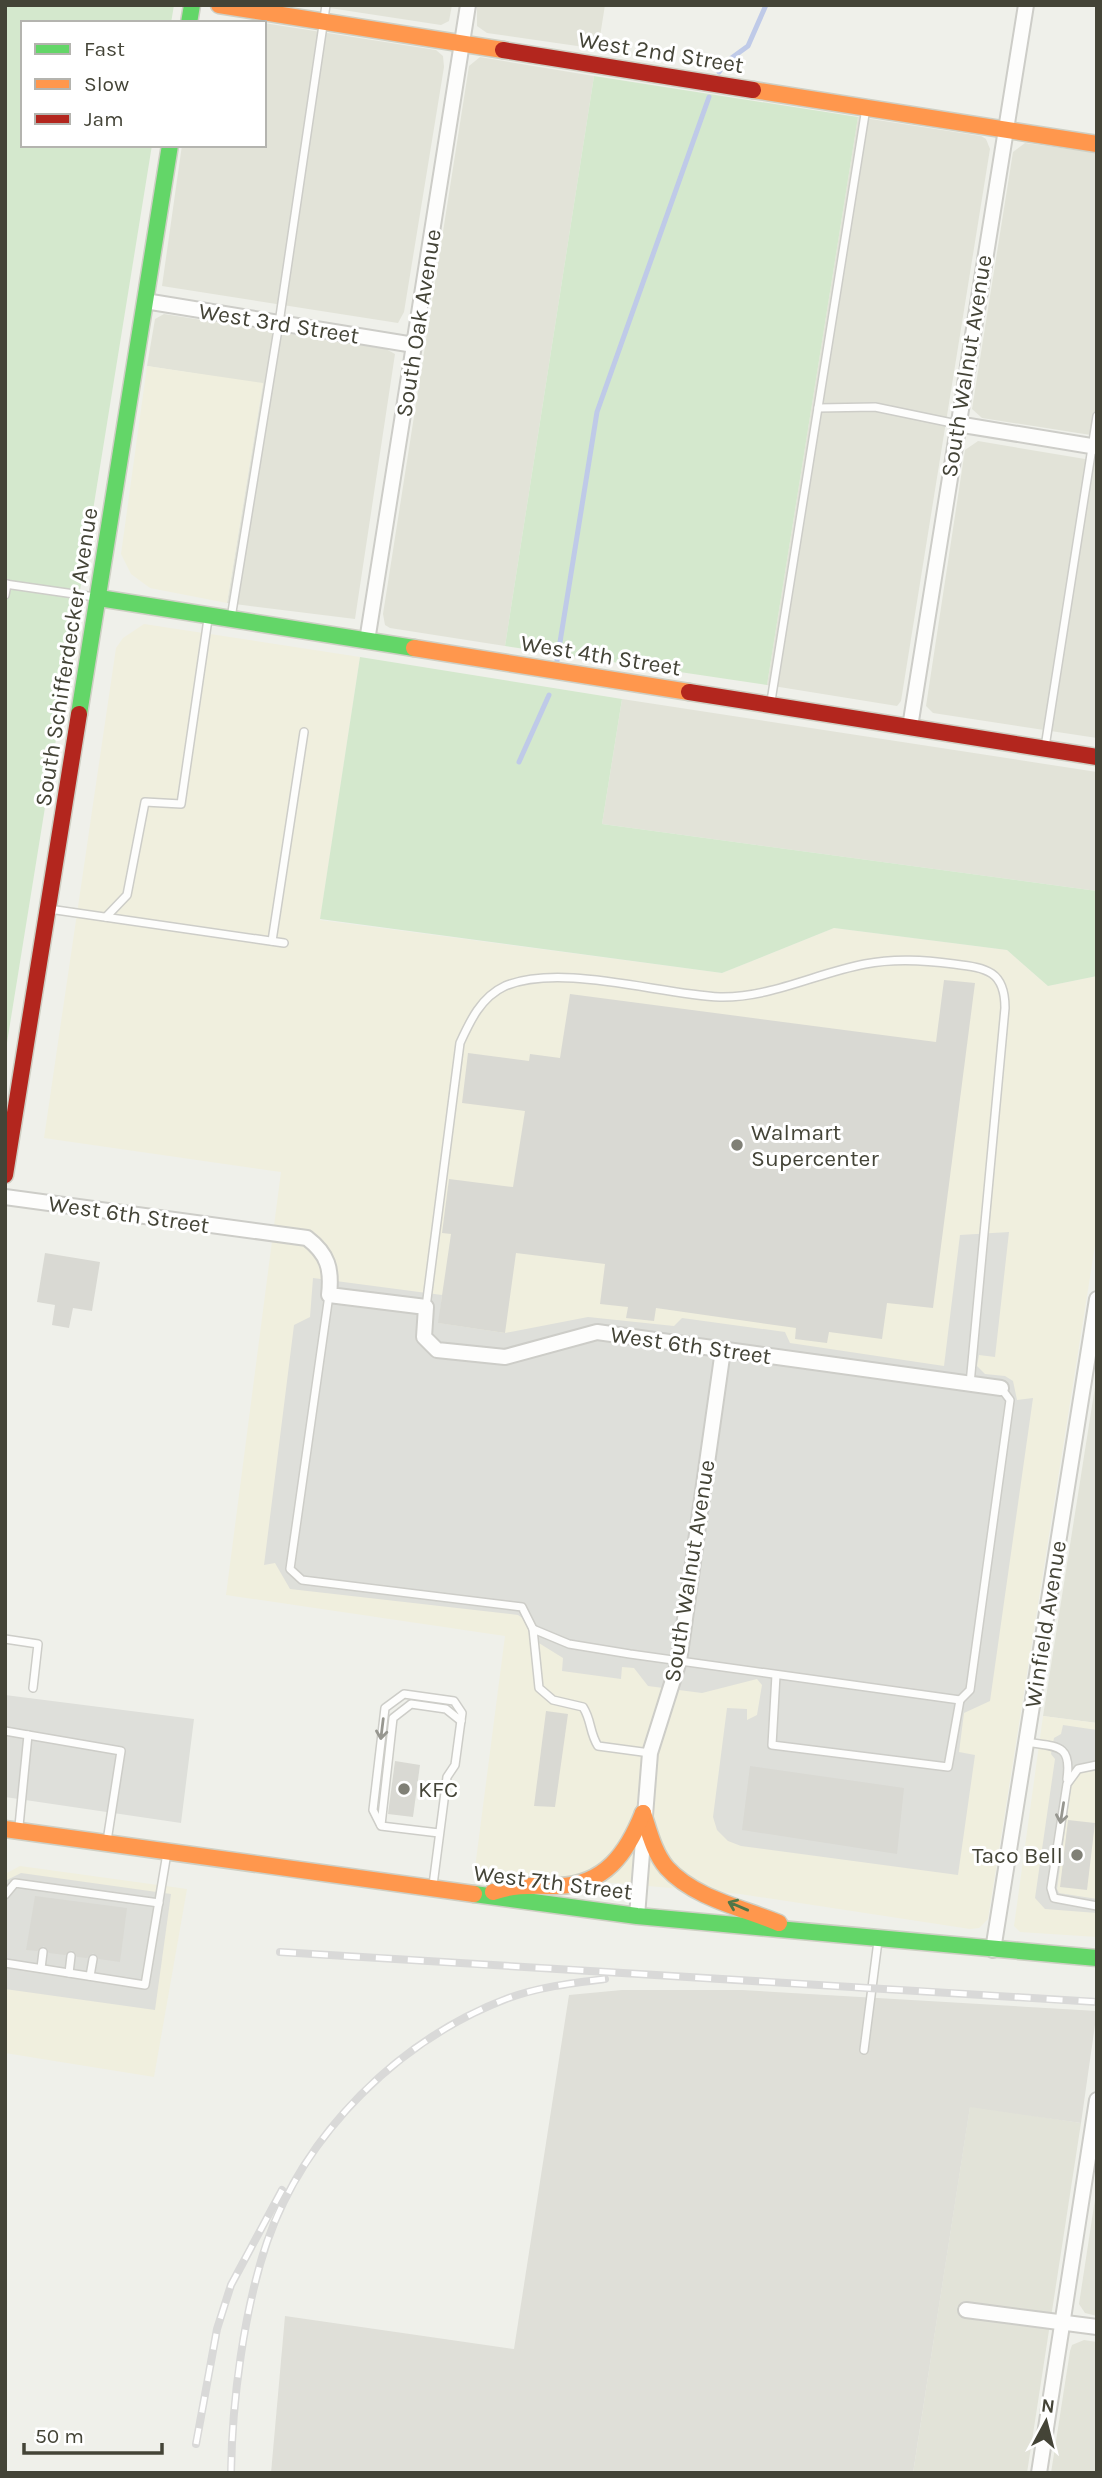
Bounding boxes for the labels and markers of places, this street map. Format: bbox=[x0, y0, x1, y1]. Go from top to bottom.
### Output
place label: Walmart Supercenter bbox=[751, 1119, 879, 1172]
marker: Walmart Supercenter bbox=[729, 1137, 745, 1153]
place label: KFC bbox=[418, 1776, 458, 1803]
marker: KFC bbox=[396, 1781, 412, 1797]
place label: Taco Bell bbox=[972, 1842, 1063, 1869]
marker: Taco Bell bbox=[1069, 1847, 1085, 1863]

